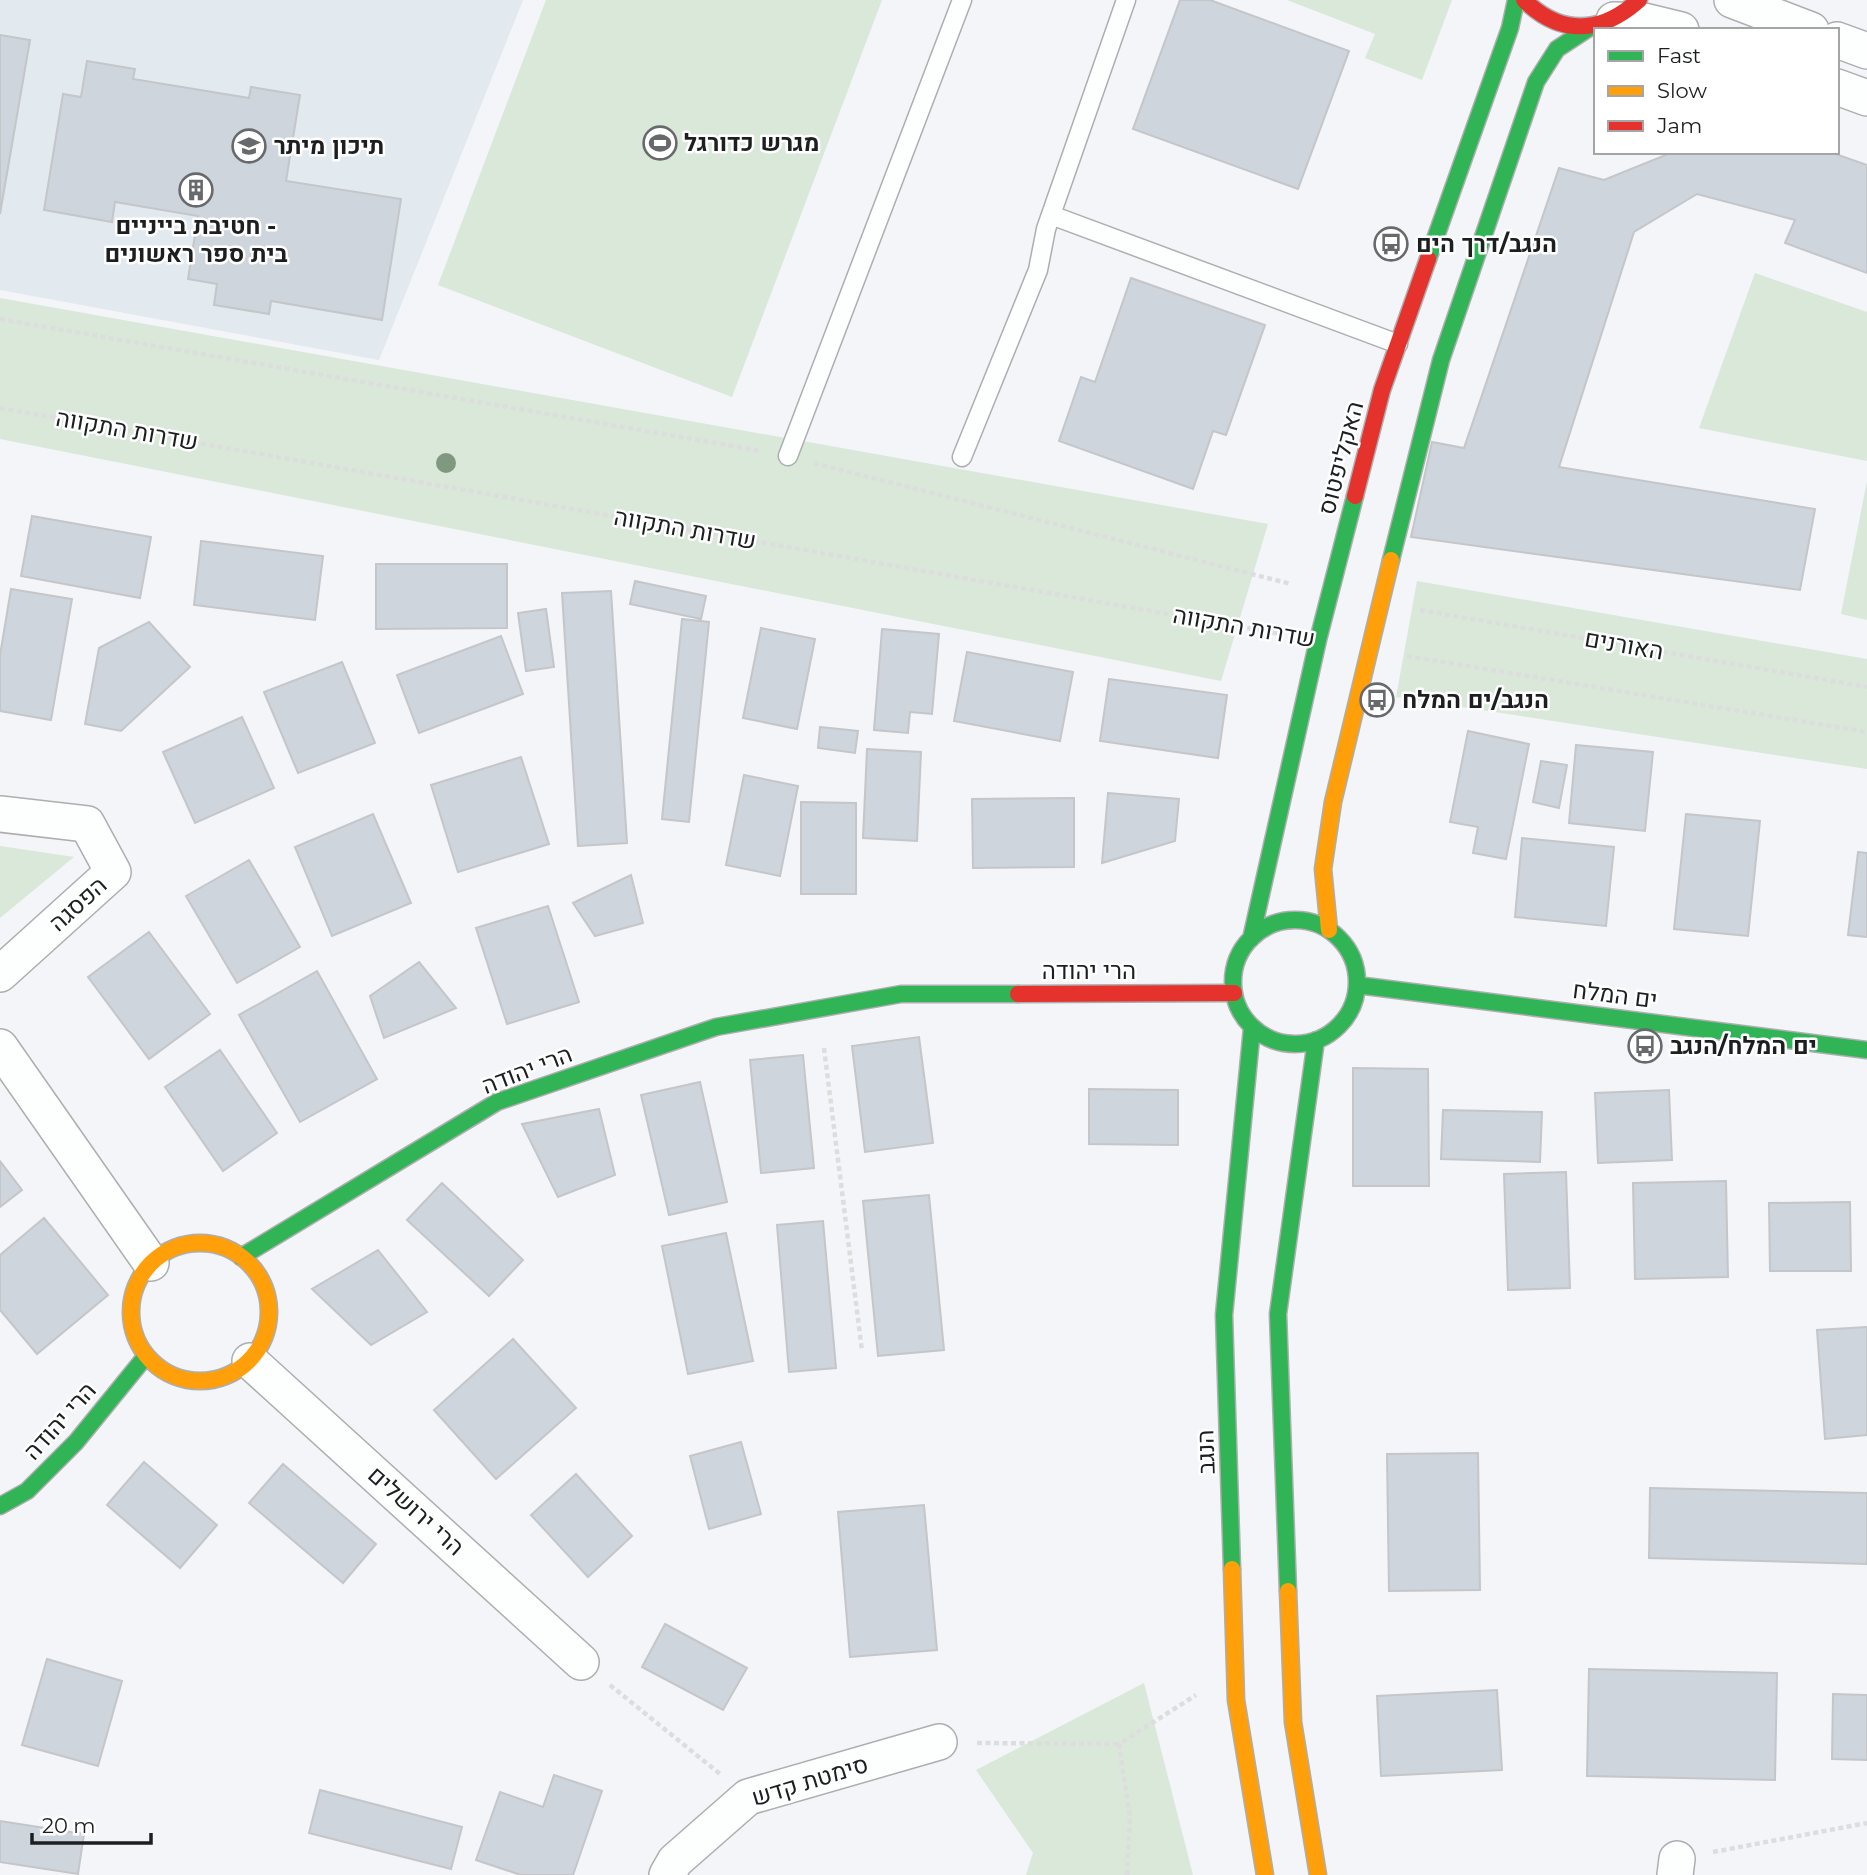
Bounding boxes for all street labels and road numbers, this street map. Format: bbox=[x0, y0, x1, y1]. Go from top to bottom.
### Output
street label: האקליפטוס bbox=[1311, 398, 1370, 518]
street label: שדרות התקווה bbox=[54, 403, 201, 456]
street label: שדרות התקווה bbox=[612, 502, 759, 555]
street label: שדרות התקווה bbox=[1171, 600, 1318, 653]
street label: האורנים bbox=[1582, 623, 1666, 666]
street label: הפסגה bbox=[43, 870, 113, 937]
street label: הרי יהודה bbox=[1042, 956, 1136, 985]
street label: ים המלח bbox=[1571, 975, 1659, 1014]
street label: הרי יהודה bbox=[478, 1039, 576, 1100]
street label: הרי יהודה bbox=[17, 1376, 102, 1465]
street label: הנגב bbox=[1190, 1429, 1221, 1475]
street label: הרי ירושלים bbox=[362, 1460, 470, 1561]
street label: סימטת קדש bbox=[748, 1749, 872, 1812]

